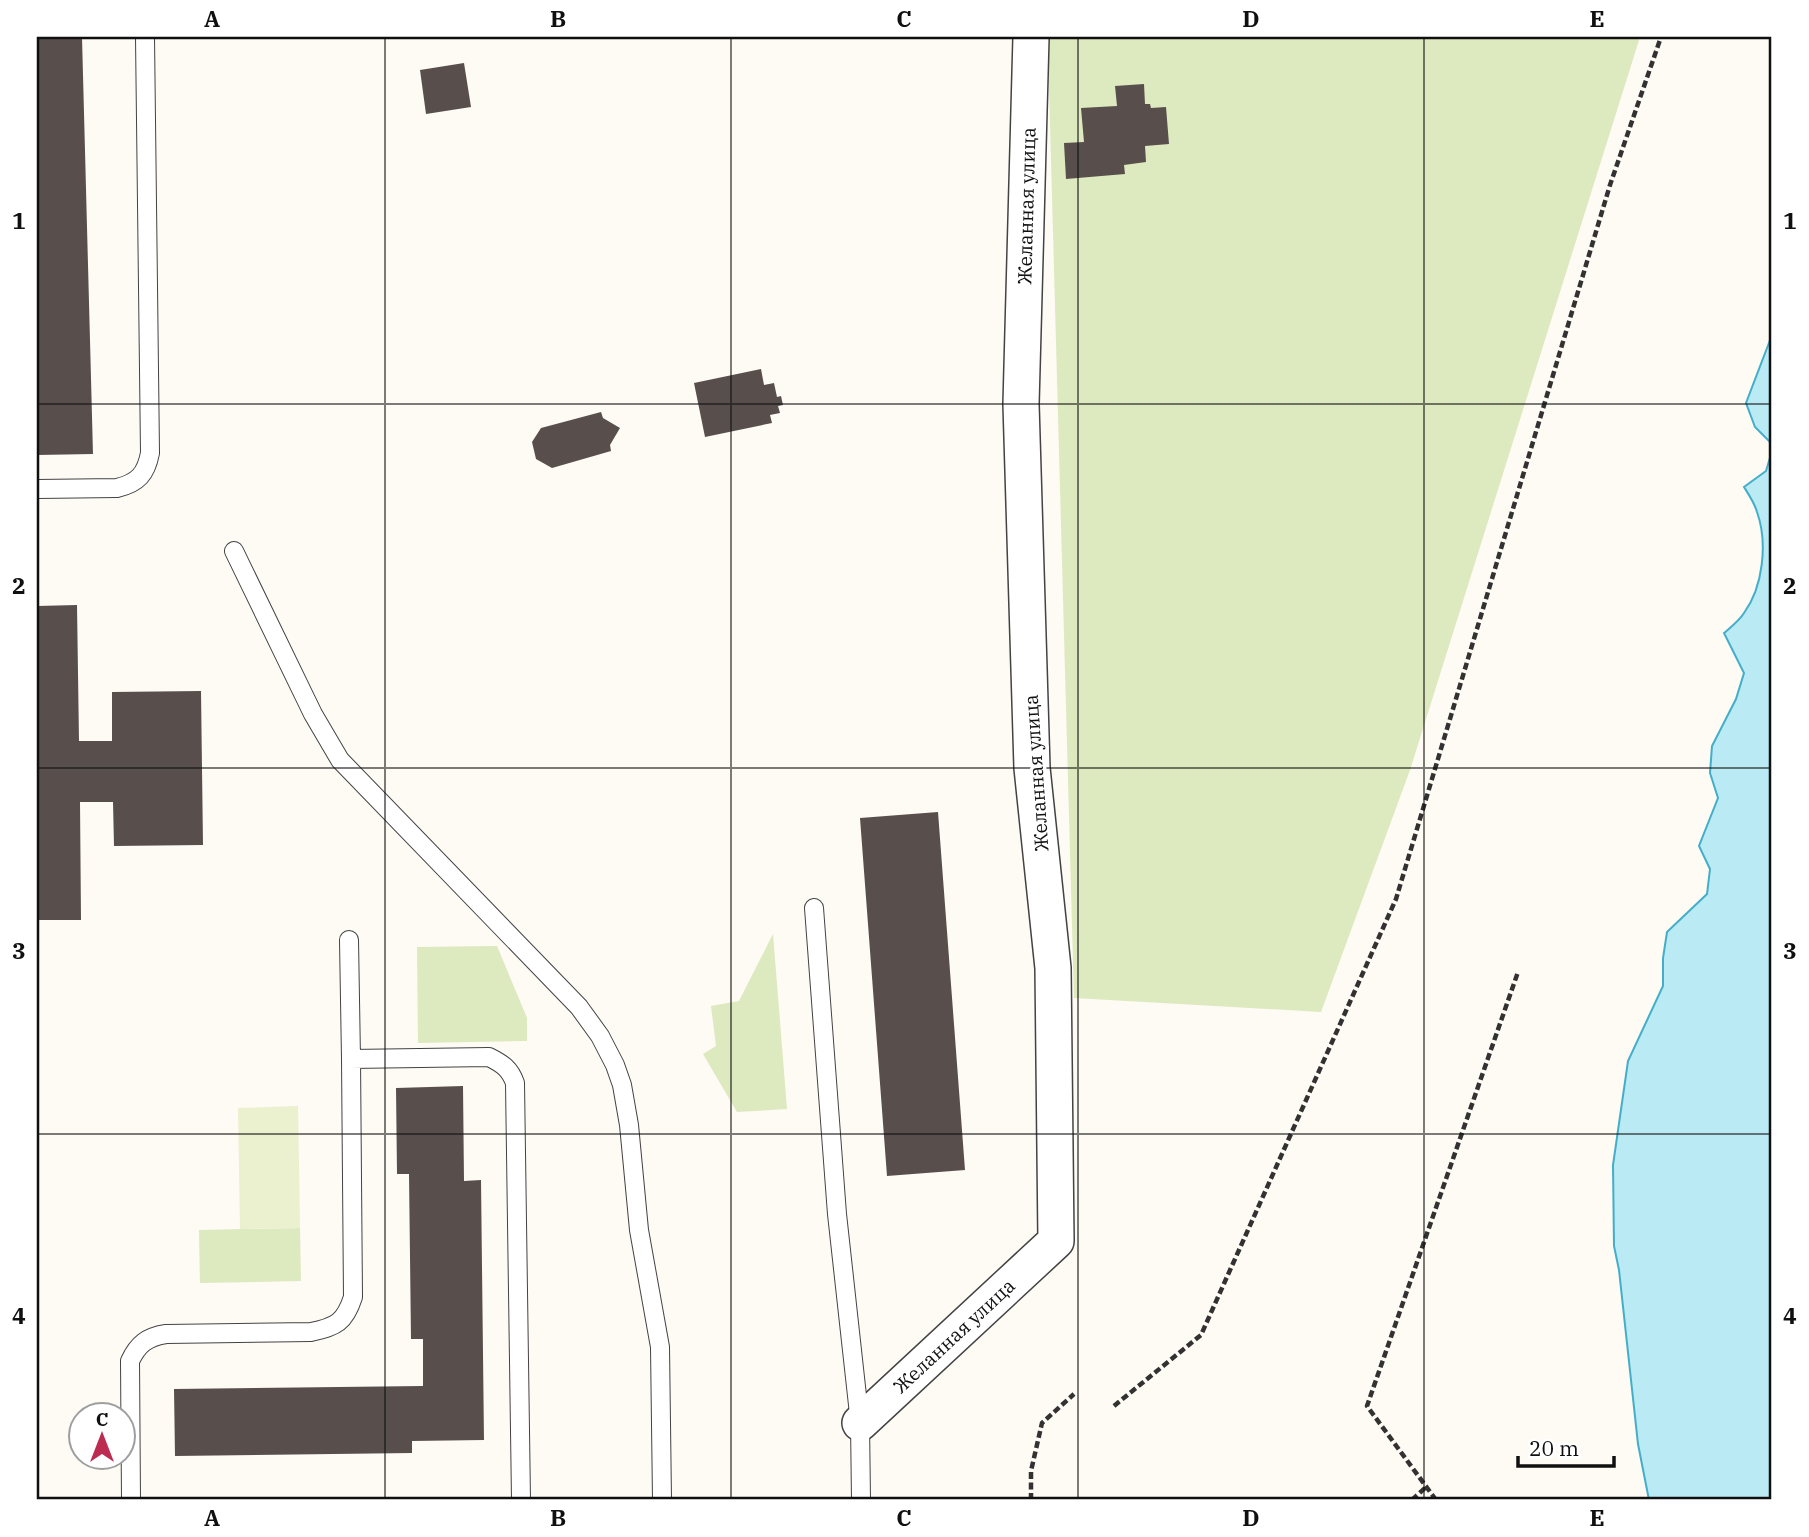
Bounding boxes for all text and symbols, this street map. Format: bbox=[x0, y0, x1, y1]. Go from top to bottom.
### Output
text: A bbox=[204, 3, 220, 33]
text: B bbox=[550, 3, 566, 33]
text: C bbox=[896, 3, 912, 33]
text: D bbox=[1242, 3, 1260, 33]
text: E bbox=[1589, 3, 1605, 33]
street label: Желанная улица bbox=[1012, 127, 1041, 285]
text: 1 bbox=[12, 205, 26, 235]
text: 1 bbox=[1783, 205, 1797, 235]
text: 2 bbox=[12, 570, 26, 600]
text: 2 bbox=[1783, 570, 1797, 600]
street label: Желанная улица bbox=[1019, 694, 1053, 852]
text: 3 bbox=[12, 935, 26, 965]
text: 3 bbox=[1783, 935, 1797, 965]
street label: Желанная улица bbox=[888, 1274, 1020, 1398]
text: 4 bbox=[12, 1300, 26, 1330]
text: 4 bbox=[1783, 1300, 1797, 1330]
north arrow bbox=[66, 1400, 136, 1470]
text: С bbox=[96, 1407, 108, 1431]
scale bar bbox=[1518, 1425, 1615, 1469]
text: 20 m bbox=[1529, 1434, 1579, 1462]
text: A bbox=[204, 1502, 220, 1532]
text: B bbox=[550, 1502, 566, 1532]
text: C bbox=[896, 1502, 912, 1532]
text: D bbox=[1242, 1502, 1260, 1532]
text: E bbox=[1589, 1502, 1605, 1532]

